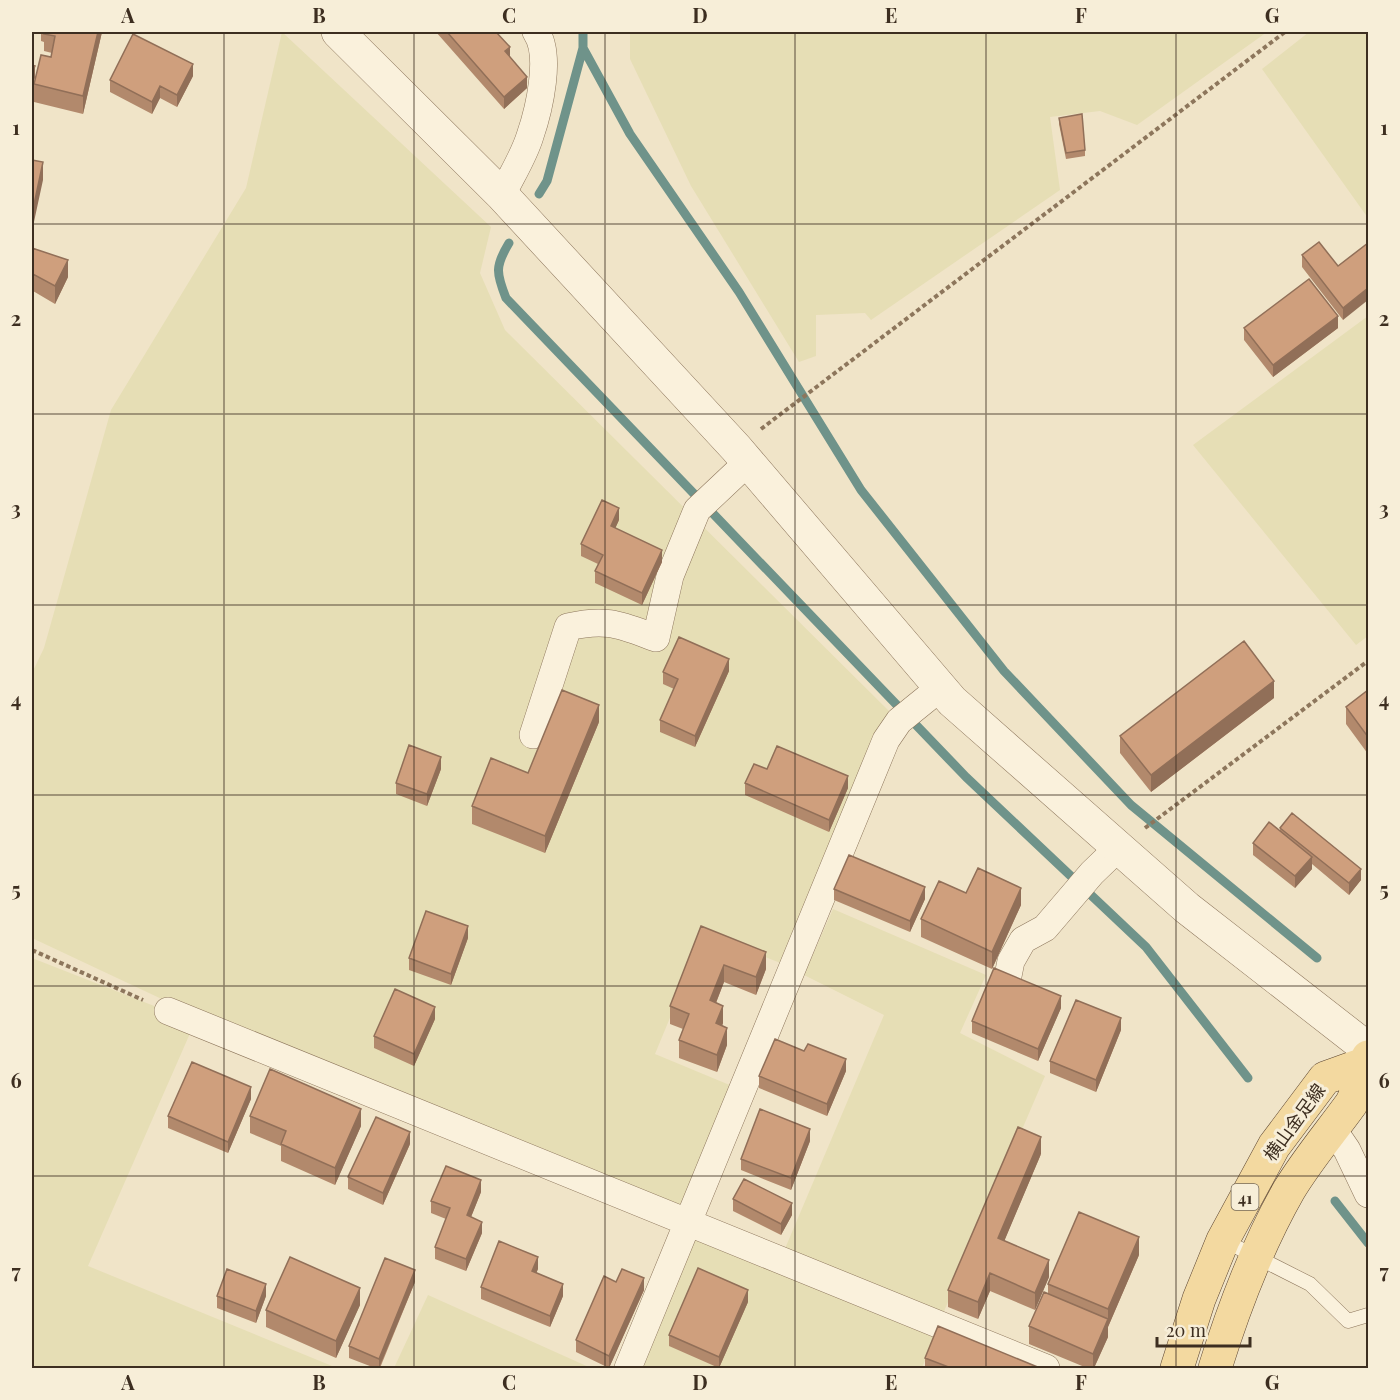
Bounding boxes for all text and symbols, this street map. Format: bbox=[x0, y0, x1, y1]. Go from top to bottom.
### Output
text: A bbox=[120, 1, 135, 28]
text: B bbox=[312, 1, 326, 28]
text: C bbox=[502, 1, 516, 28]
text: D bbox=[692, 1, 708, 28]
text: E bbox=[885, 1, 897, 28]
text: F bbox=[1075, 1, 1087, 28]
text: G bbox=[1265, 1, 1280, 28]
text: 1 bbox=[12, 113, 20, 140]
text: 1 bbox=[1380, 113, 1388, 140]
text: 2 bbox=[11, 304, 21, 331]
text: 2 bbox=[1379, 304, 1389, 331]
text: 3 bbox=[11, 494, 21, 521]
text: 3 bbox=[1379, 494, 1389, 521]
text: 4 bbox=[11, 685, 21, 712]
text: 4 bbox=[1379, 685, 1389, 712]
text: 5 bbox=[11, 875, 21, 902]
text: 5 bbox=[1379, 875, 1389, 902]
text: 6 bbox=[10, 1066, 22, 1093]
text: 6 bbox=[1378, 1066, 1390, 1093]
street label: 横山金足線 bbox=[1258, 1079, 1330, 1165]
road number: 41 bbox=[1232, 1184, 1258, 1210]
text: 7 bbox=[11, 1257, 21, 1284]
text: 7 bbox=[1379, 1257, 1389, 1284]
scale bar bbox=[1157, 1310, 1250, 1348]
text: 20 m bbox=[1166, 1318, 1206, 1342]
text: A bbox=[120, 1368, 135, 1395]
text: B bbox=[312, 1368, 326, 1395]
text: C bbox=[502, 1368, 516, 1395]
text: D bbox=[692, 1368, 708, 1395]
text: E bbox=[885, 1368, 897, 1395]
text: F bbox=[1075, 1368, 1087, 1395]
text: G bbox=[1265, 1368, 1280, 1395]

